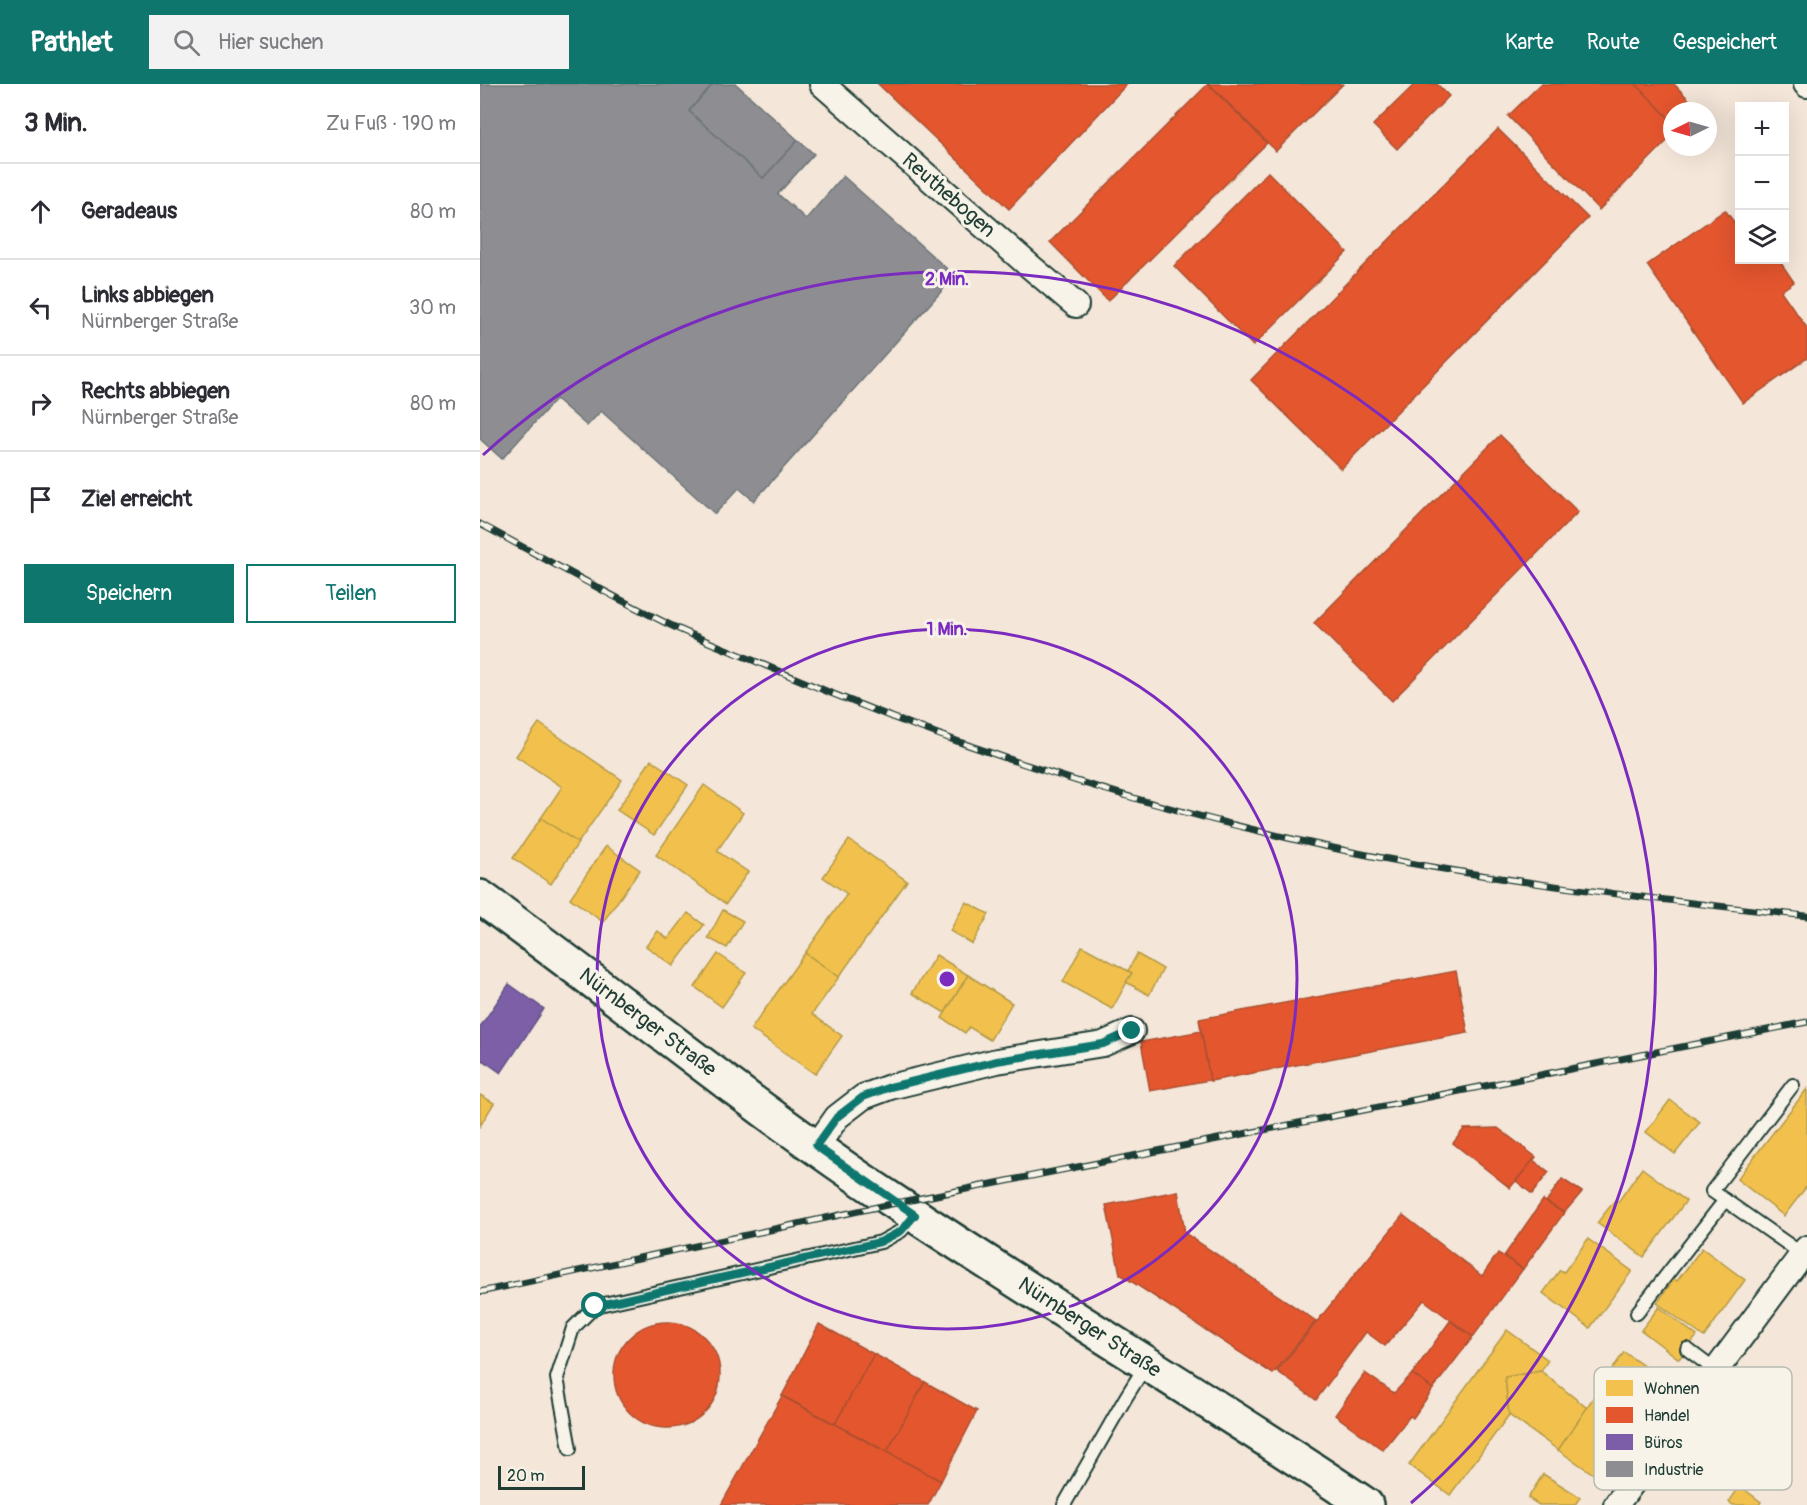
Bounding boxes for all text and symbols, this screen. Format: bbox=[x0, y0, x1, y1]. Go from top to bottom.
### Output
search box bbox=[149, 15, 569, 69]
text: Pathlet bbox=[30, 25, 113, 60]
icon: search bbox=[170, 26, 203, 59]
text: Hier suchen bbox=[218, 28, 324, 56]
text: Karte bbox=[1505, 29, 1554, 56]
text: Route bbox=[1587, 29, 1640, 56]
text: Gespeichert bbox=[1673, 29, 1777, 56]
north arrow bbox=[1663, 102, 1717, 156]
map controls bbox=[1735, 102, 1789, 264]
button: + bbox=[1735, 102, 1789, 156]
text: 3 Min. bbox=[24, 107, 88, 139]
text: Zu Fuß · 190 m bbox=[326, 111, 456, 136]
street label: Reuthebogen bbox=[896, 147, 1001, 244]
button: − bbox=[1735, 156, 1789, 210]
icon: ahead bbox=[24, 195, 57, 228]
text: Geradeaus bbox=[81, 197, 177, 225]
text: 80 m bbox=[410, 199, 456, 224]
button: layers bbox=[1735, 210, 1789, 264]
text: 2 Min. bbox=[925, 268, 969, 291]
text: Links abbiegen bbox=[81, 281, 214, 309]
icon: left bbox=[24, 291, 57, 324]
text: 30 m bbox=[409, 295, 456, 320]
text: Nürnberger Straße bbox=[81, 309, 238, 334]
text: Rechts abbiegen bbox=[81, 377, 230, 405]
icon: right bbox=[24, 387, 57, 420]
text: 80 m bbox=[410, 391, 456, 416]
text: Nürnberger Straße bbox=[81, 405, 238, 430]
icon: arrive bbox=[24, 483, 57, 516]
text: Ziel erreicht bbox=[81, 485, 192, 513]
button: Speichern bbox=[24, 564, 234, 623]
button: Teilen bbox=[246, 564, 456, 623]
text: 1 Min. bbox=[926, 618, 968, 641]
street label: Nürnberger Straße bbox=[574, 962, 722, 1083]
centre of rings bbox=[937, 969, 957, 989]
route end bbox=[1118, 1017, 1144, 1043]
street label: Nürnberger Straße bbox=[1013, 1271, 1167, 1384]
route start bbox=[581, 1292, 607, 1318]
legend bbox=[1594, 1367, 1792, 1490]
text: Wohnen bbox=[1644, 1379, 1699, 1399]
text: Handel bbox=[1644, 1406, 1690, 1426]
text: Büros bbox=[1644, 1433, 1682, 1453]
text: Industrie bbox=[1644, 1460, 1704, 1480]
scale bar bbox=[498, 1463, 585, 1490]
text: 20 m bbox=[507, 1466, 545, 1486]

